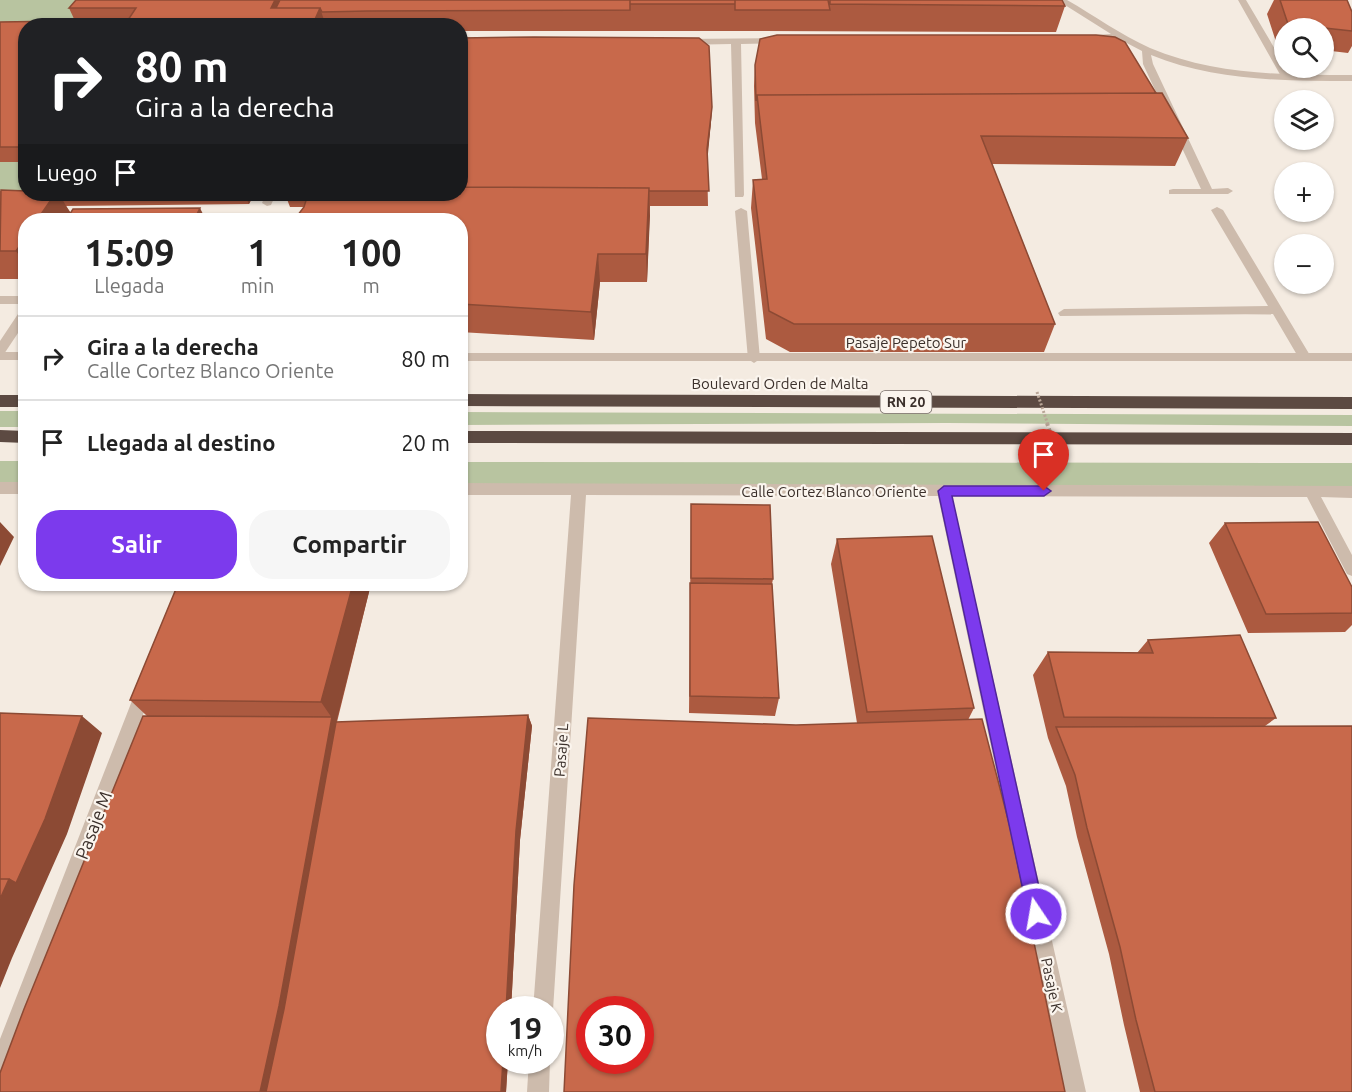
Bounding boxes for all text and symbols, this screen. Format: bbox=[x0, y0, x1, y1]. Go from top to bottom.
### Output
map controls bbox=[1274, 18, 1334, 294]
button: search bbox=[1274, 18, 1334, 78]
icon: right bbox=[36, 42, 114, 120]
text: 80 m bbox=[135, 43, 229, 90]
button: layers bbox=[1274, 90, 1334, 150]
text: Gira a la derecha bbox=[135, 92, 335, 122]
icon: arrive bbox=[109, 156, 142, 189]
text: Luego bbox=[36, 160, 97, 185]
button: + bbox=[1274, 162, 1334, 222]
text: 15:09 bbox=[84, 232, 174, 273]
text: 1 bbox=[247, 232, 268, 273]
text: 100 bbox=[341, 232, 402, 273]
button: − bbox=[1274, 234, 1334, 294]
text: Llegada bbox=[94, 274, 165, 297]
text: min bbox=[241, 274, 274, 297]
text: m bbox=[363, 274, 380, 297]
text: Gira a la derecha bbox=[87, 334, 259, 359]
street label: Pasaje Pepeto Sur bbox=[846, 334, 966, 351]
icon: right bbox=[36, 342, 69, 375]
text: 80 m bbox=[401, 346, 450, 371]
text: Calle Cortez Blanco Oriente bbox=[87, 359, 334, 382]
street label: Boulevard Orden de Malta bbox=[691, 375, 869, 392]
road number: RN 20 bbox=[880, 391, 932, 413]
icon: arrive bbox=[36, 426, 69, 459]
pin bbox=[1018, 429, 1069, 491]
text: Llegada al destino bbox=[87, 430, 275, 455]
text: 20 m bbox=[401, 430, 450, 455]
icon: arrive bbox=[1027, 438, 1060, 471]
street label: Calle Cortez Blanco Oriente bbox=[741, 483, 927, 500]
button: Salir bbox=[36, 510, 237, 579]
button: Compartir bbox=[249, 510, 450, 579]
street label: Pasaje L bbox=[551, 722, 571, 777]
street label: Pasaje M bbox=[71, 788, 115, 862]
position arrow bbox=[1004, 882, 1068, 946]
street label: Pasaje K bbox=[1038, 956, 1066, 1014]
speed limit sign: 30 bbox=[576, 996, 654, 1074]
text: 19 bbox=[508, 1011, 542, 1045]
text: km/h bbox=[508, 1042, 542, 1059]

